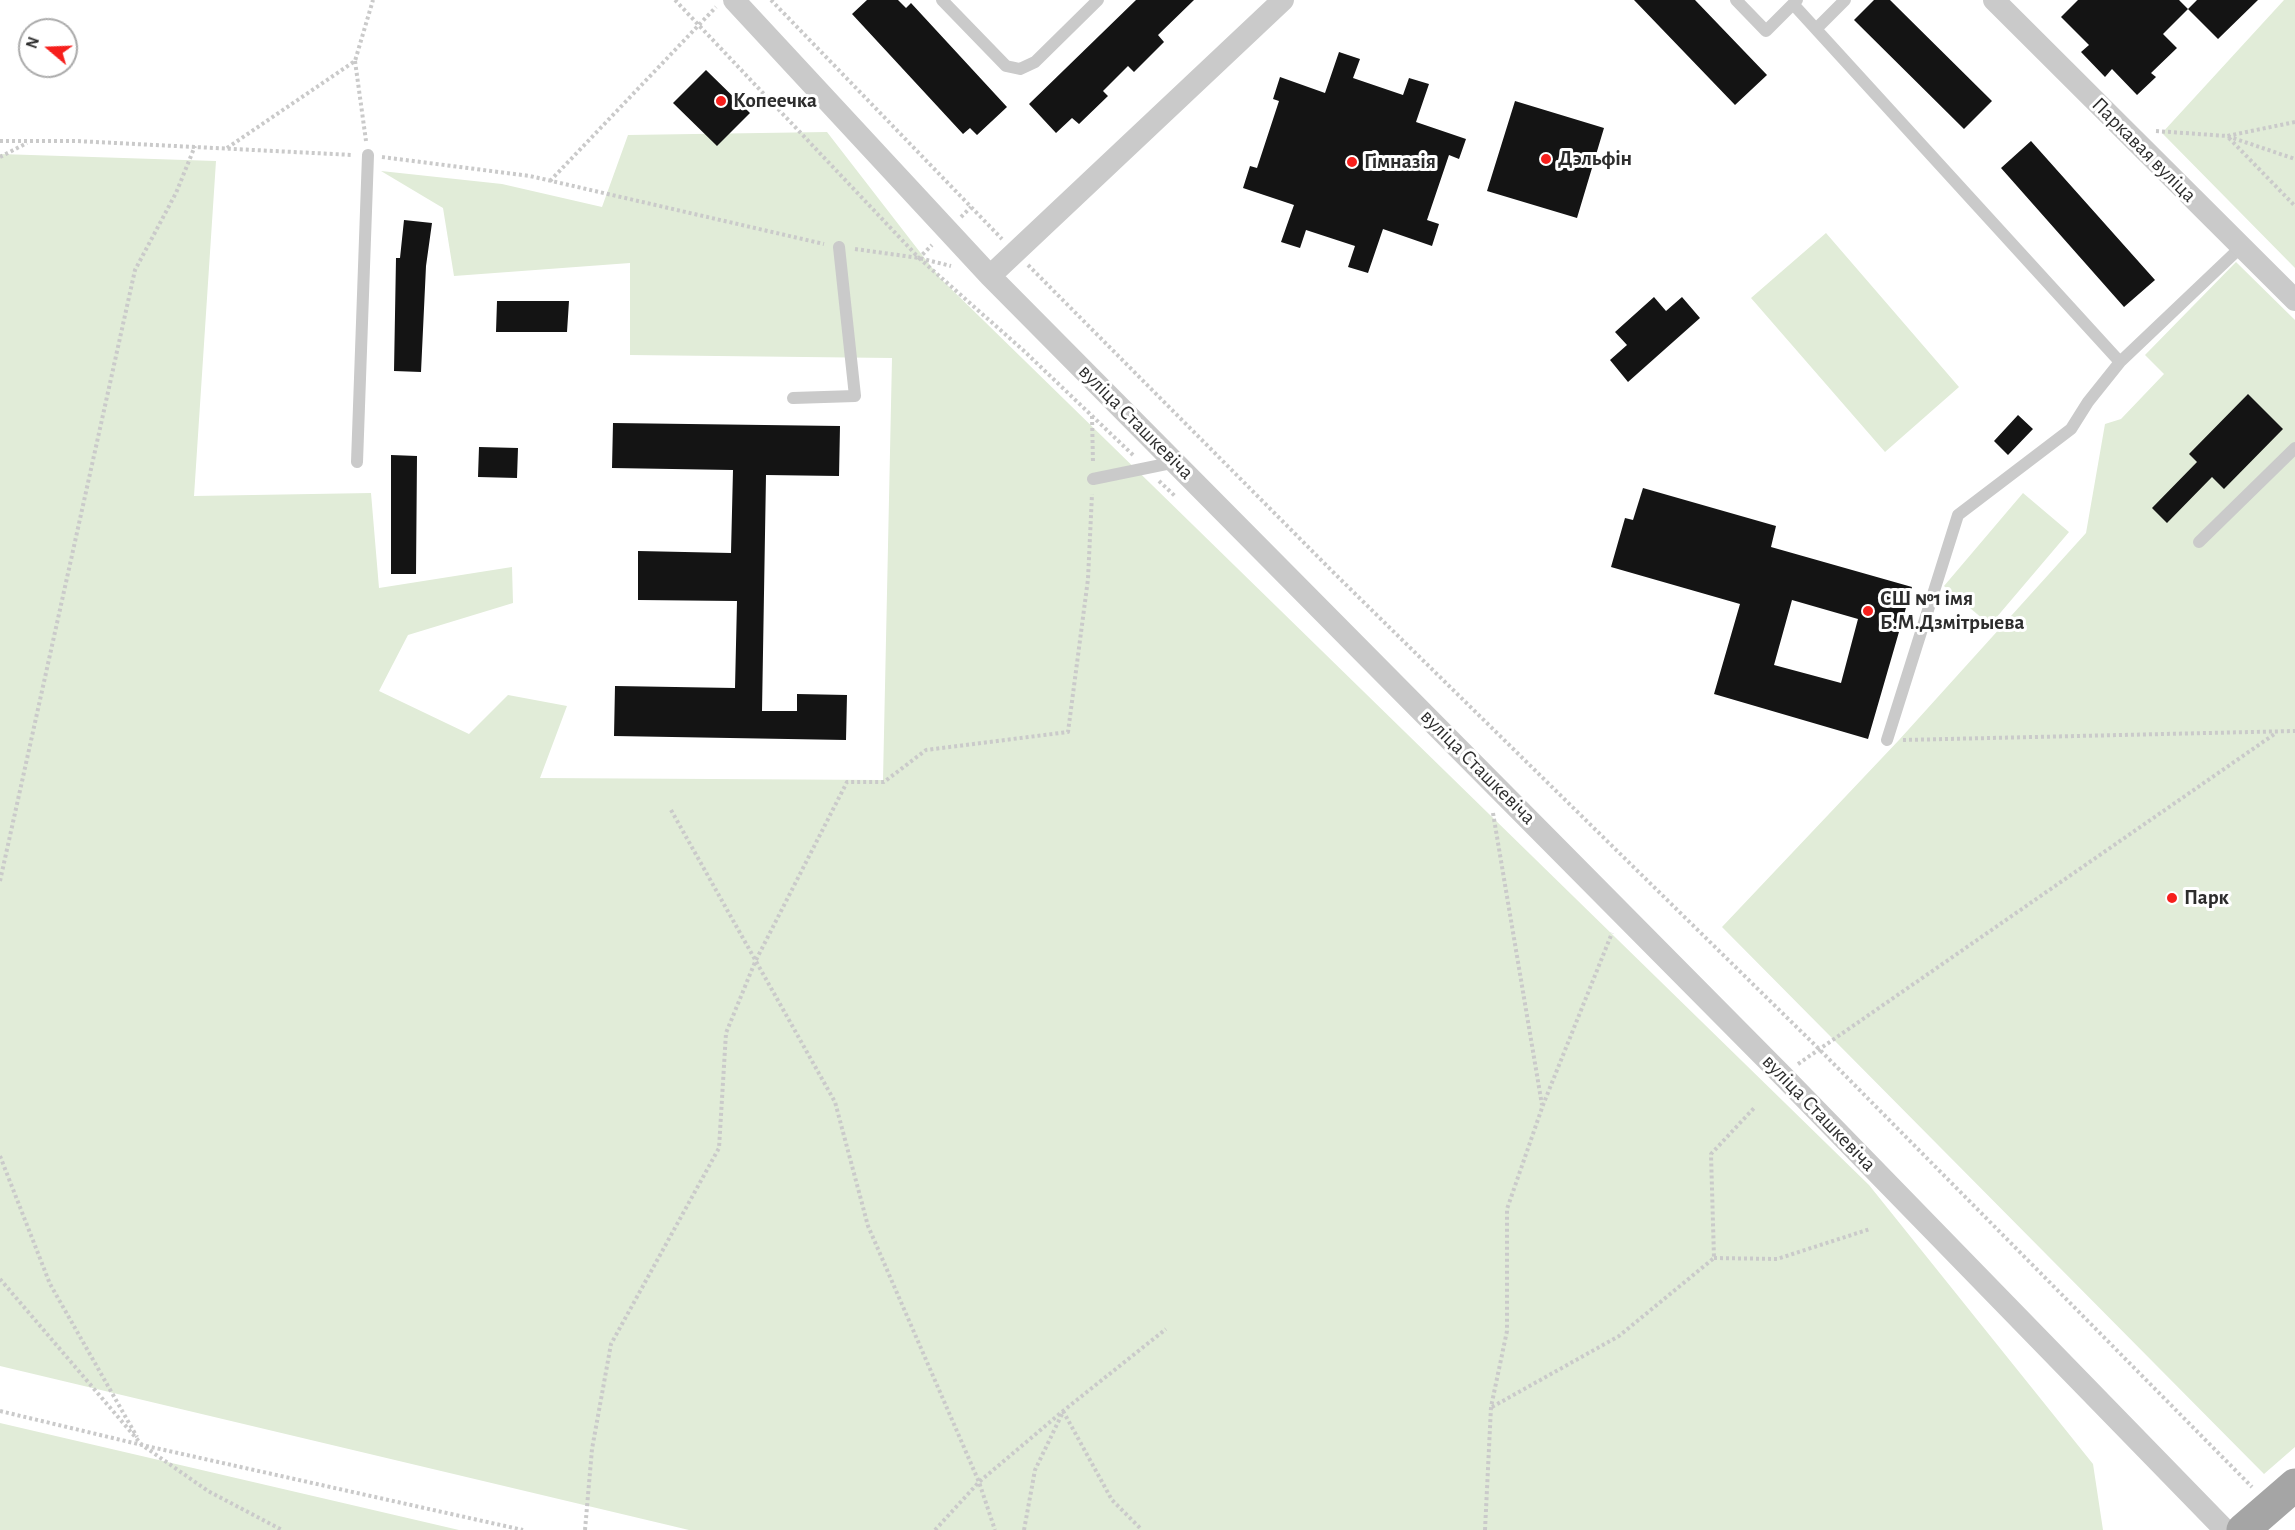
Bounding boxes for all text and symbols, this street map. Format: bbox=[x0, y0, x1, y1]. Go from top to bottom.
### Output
north arrow bbox=[18, 18, 78, 78]
text: N bbox=[23, 35, 42, 51]
place label: Копеечка bbox=[733, 88, 817, 114]
street label: Паркавая вуліца bbox=[2086, 92, 2202, 208]
marker: Копеечка bbox=[714, 94, 728, 108]
place label: Дэльфін bbox=[1558, 146, 1632, 172]
place label: Гімназія bbox=[1364, 149, 1436, 175]
marker: Дэльфін bbox=[1539, 152, 1553, 166]
marker: Гімназія bbox=[1345, 155, 1359, 169]
street label: вуліца Сташкевіча bbox=[1073, 359, 1199, 485]
place label: СШ №1 імя Б.М.Дзмітрыева bbox=[1880, 586, 2024, 636]
marker: СШ №1 імя Б.М.Дзмітрыева bbox=[1861, 604, 1875, 618]
street label: вуліца Сташкевіча bbox=[1415, 704, 1541, 830]
place label: Парк bbox=[2184, 885, 2229, 911]
marker: Парк bbox=[2165, 891, 2179, 905]
street label: вуліца Сташкевіча bbox=[1757, 1049, 1881, 1177]

